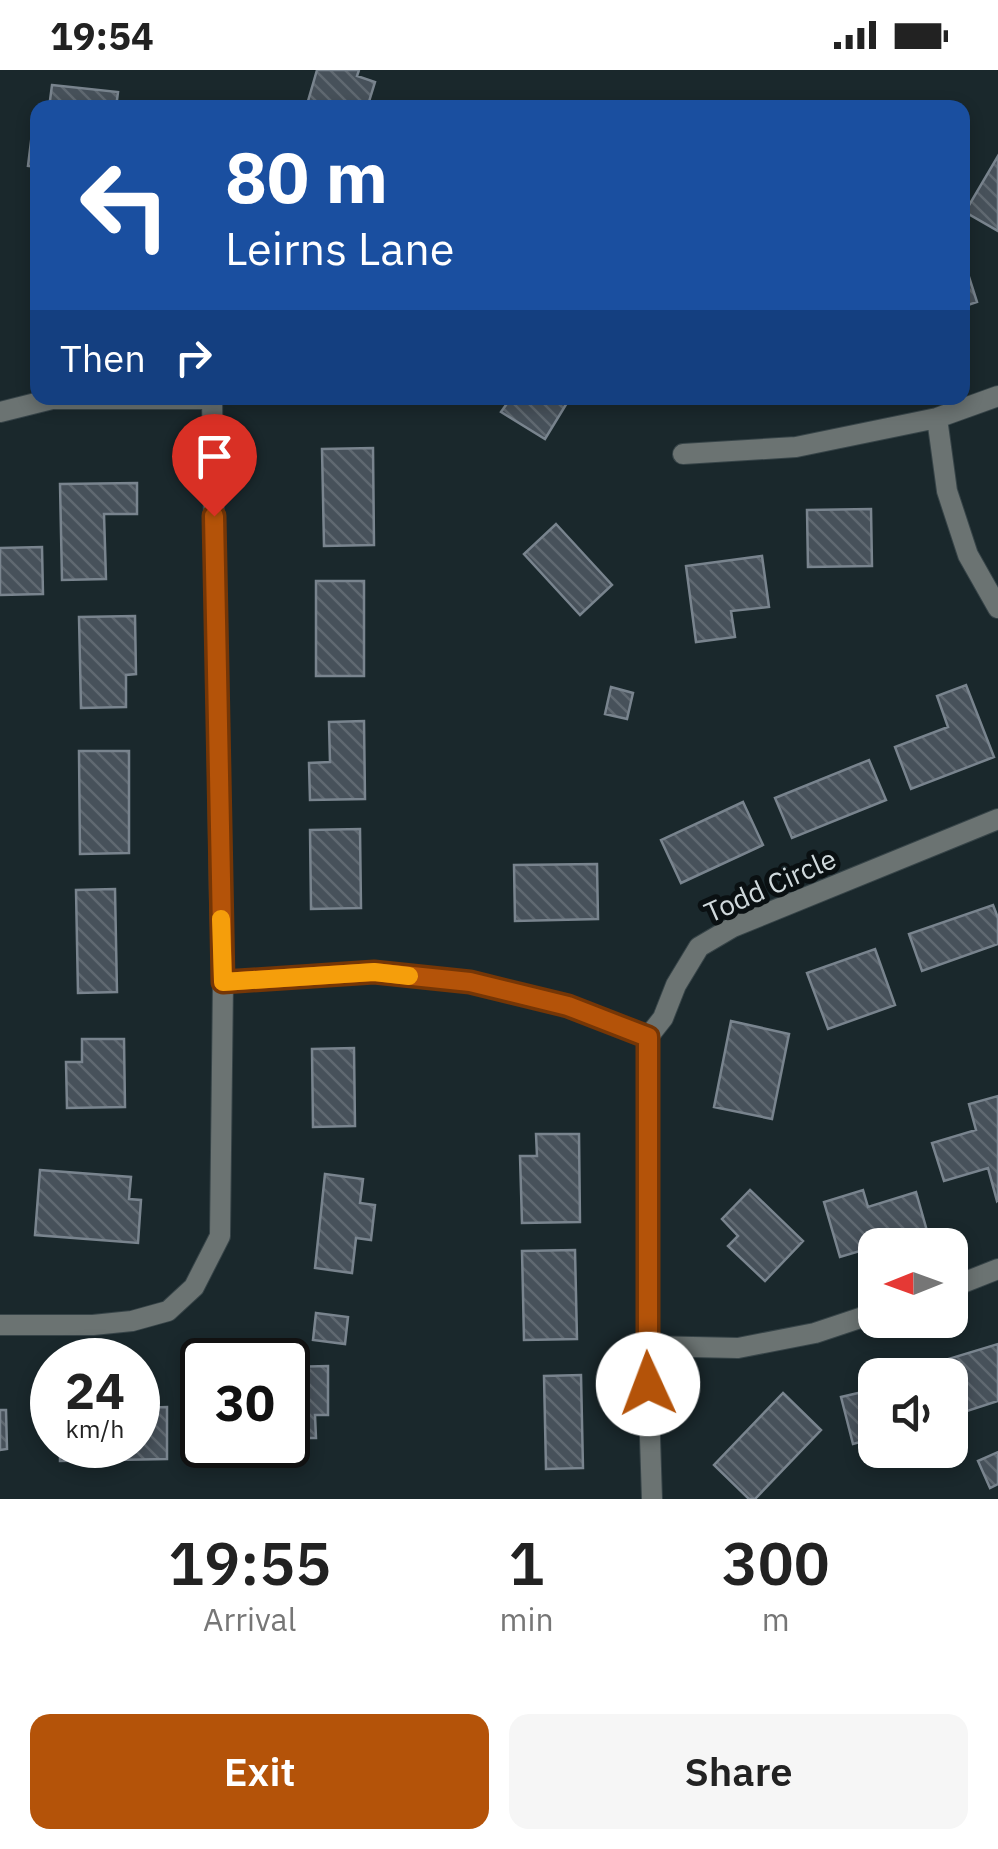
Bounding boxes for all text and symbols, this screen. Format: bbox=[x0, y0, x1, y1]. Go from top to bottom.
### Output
text: 19:54 bbox=[50, 11, 154, 60]
text: 80 m bbox=[225, 131, 388, 222]
icon: left bbox=[60, 140, 190, 270]
text: Leirns Lane bbox=[225, 219, 454, 277]
icon: right bbox=[166, 330, 221, 385]
text: Then bbox=[60, 333, 146, 382]
pin bbox=[172, 414, 257, 517]
icon: arrive bbox=[187, 429, 242, 484]
street label: Todd Circle bbox=[698, 840, 842, 930]
north arrow bbox=[858, 1228, 968, 1338]
map controls bbox=[858, 1228, 968, 1468]
position arrow bbox=[596, 1332, 700, 1436]
speed limit sign: 30 bbox=[180, 1338, 310, 1468]
text: 24 bbox=[65, 1358, 125, 1423]
button: sound bbox=[858, 1358, 968, 1468]
text: km/h bbox=[66, 1412, 124, 1445]
text: 19:55 bbox=[168, 1523, 331, 1602]
text: 1 bbox=[509, 1523, 545, 1602]
text: 300 bbox=[722, 1523, 830, 1602]
text: Arrival bbox=[203, 1598, 296, 1640]
text: min bbox=[499, 1598, 554, 1640]
text: m bbox=[762, 1598, 790, 1640]
button: Exit bbox=[30, 1714, 489, 1829]
button: Share bbox=[509, 1714, 968, 1829]

